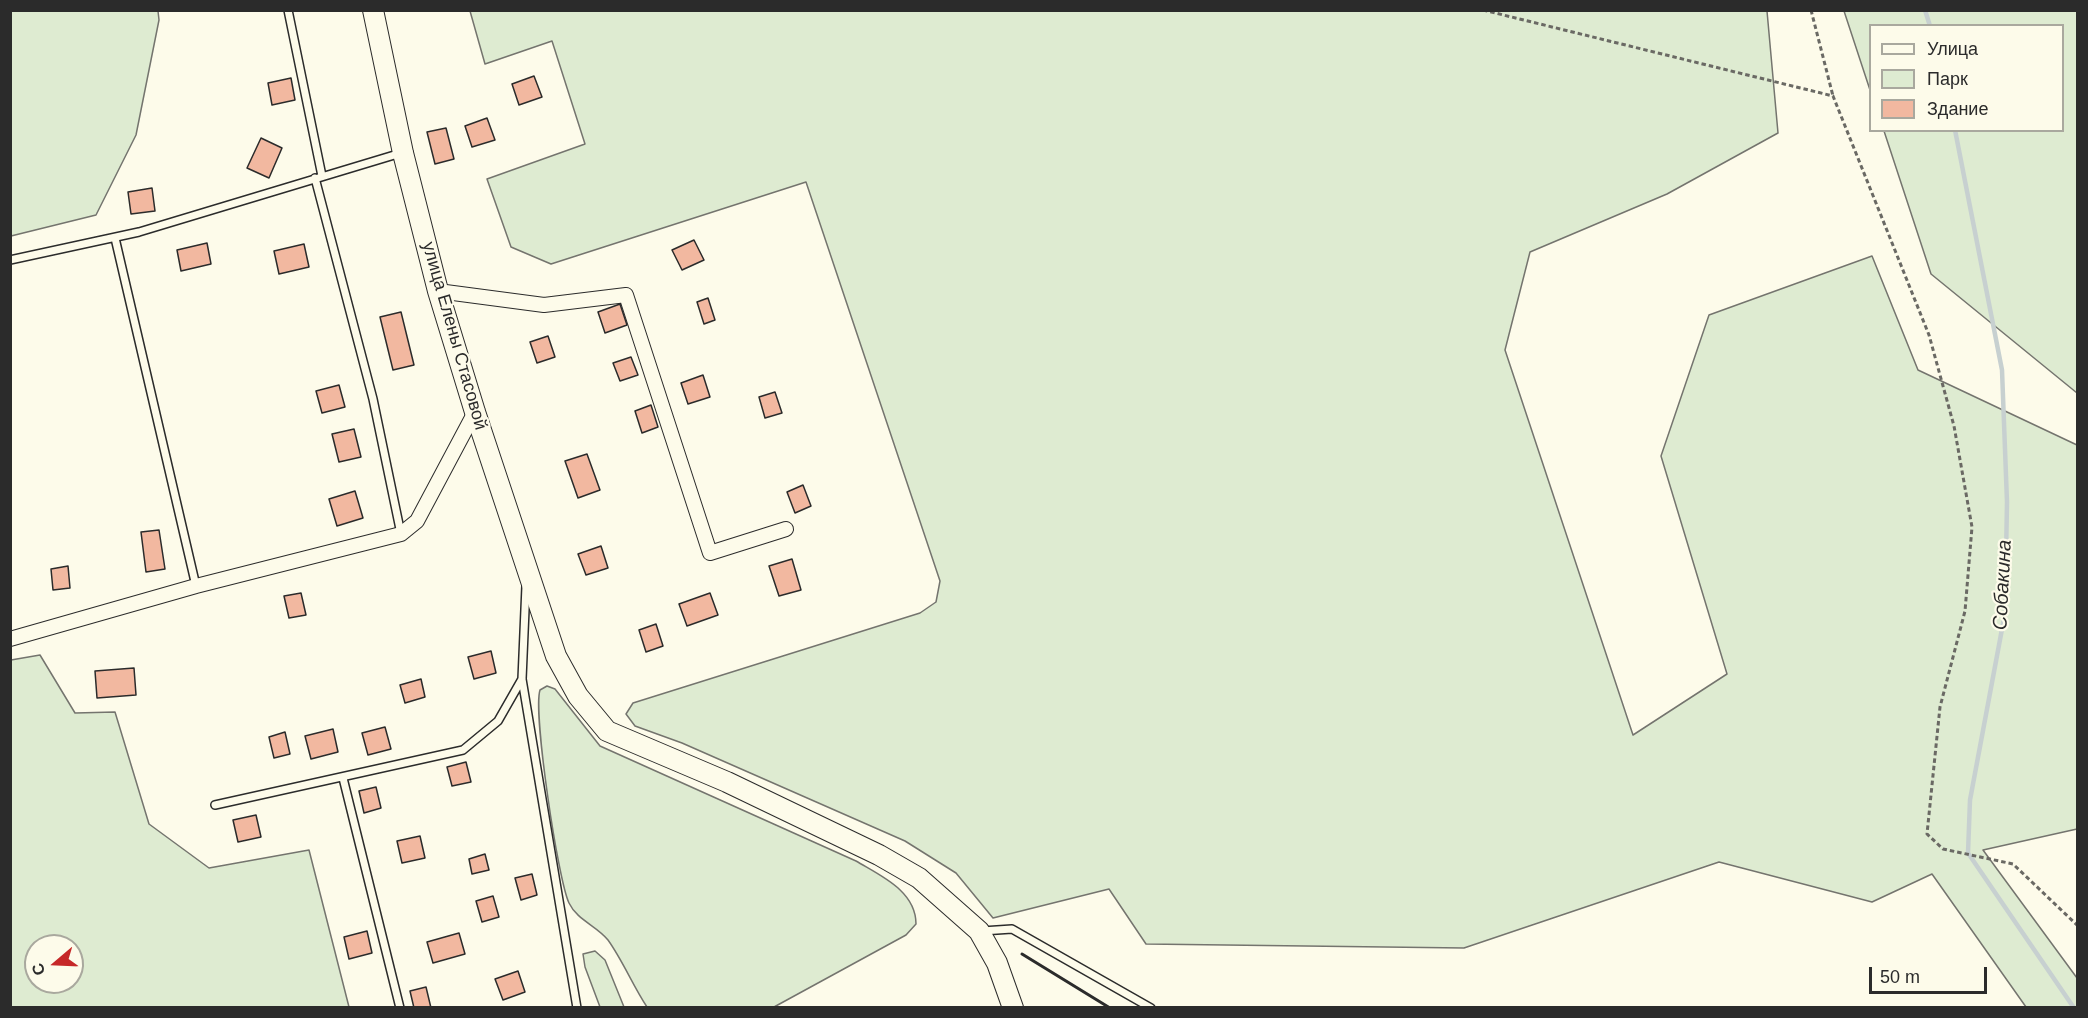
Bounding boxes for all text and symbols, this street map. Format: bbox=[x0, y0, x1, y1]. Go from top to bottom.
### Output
legend bbox=[1869, 24, 2064, 132]
text: Улица bbox=[1927, 39, 1978, 59]
text: Парк bbox=[1927, 69, 1968, 89]
text: Здание bbox=[1927, 99, 1988, 119]
street label: улица Елены Стасовой bbox=[417, 240, 491, 432]
water label: Собакина bbox=[1989, 539, 2017, 631]
north arrow bbox=[24, 934, 84, 994]
scale bar bbox=[1872, 955, 1990, 993]
text: С bbox=[28, 961, 48, 978]
text: 50 m bbox=[1880, 967, 1920, 987]

